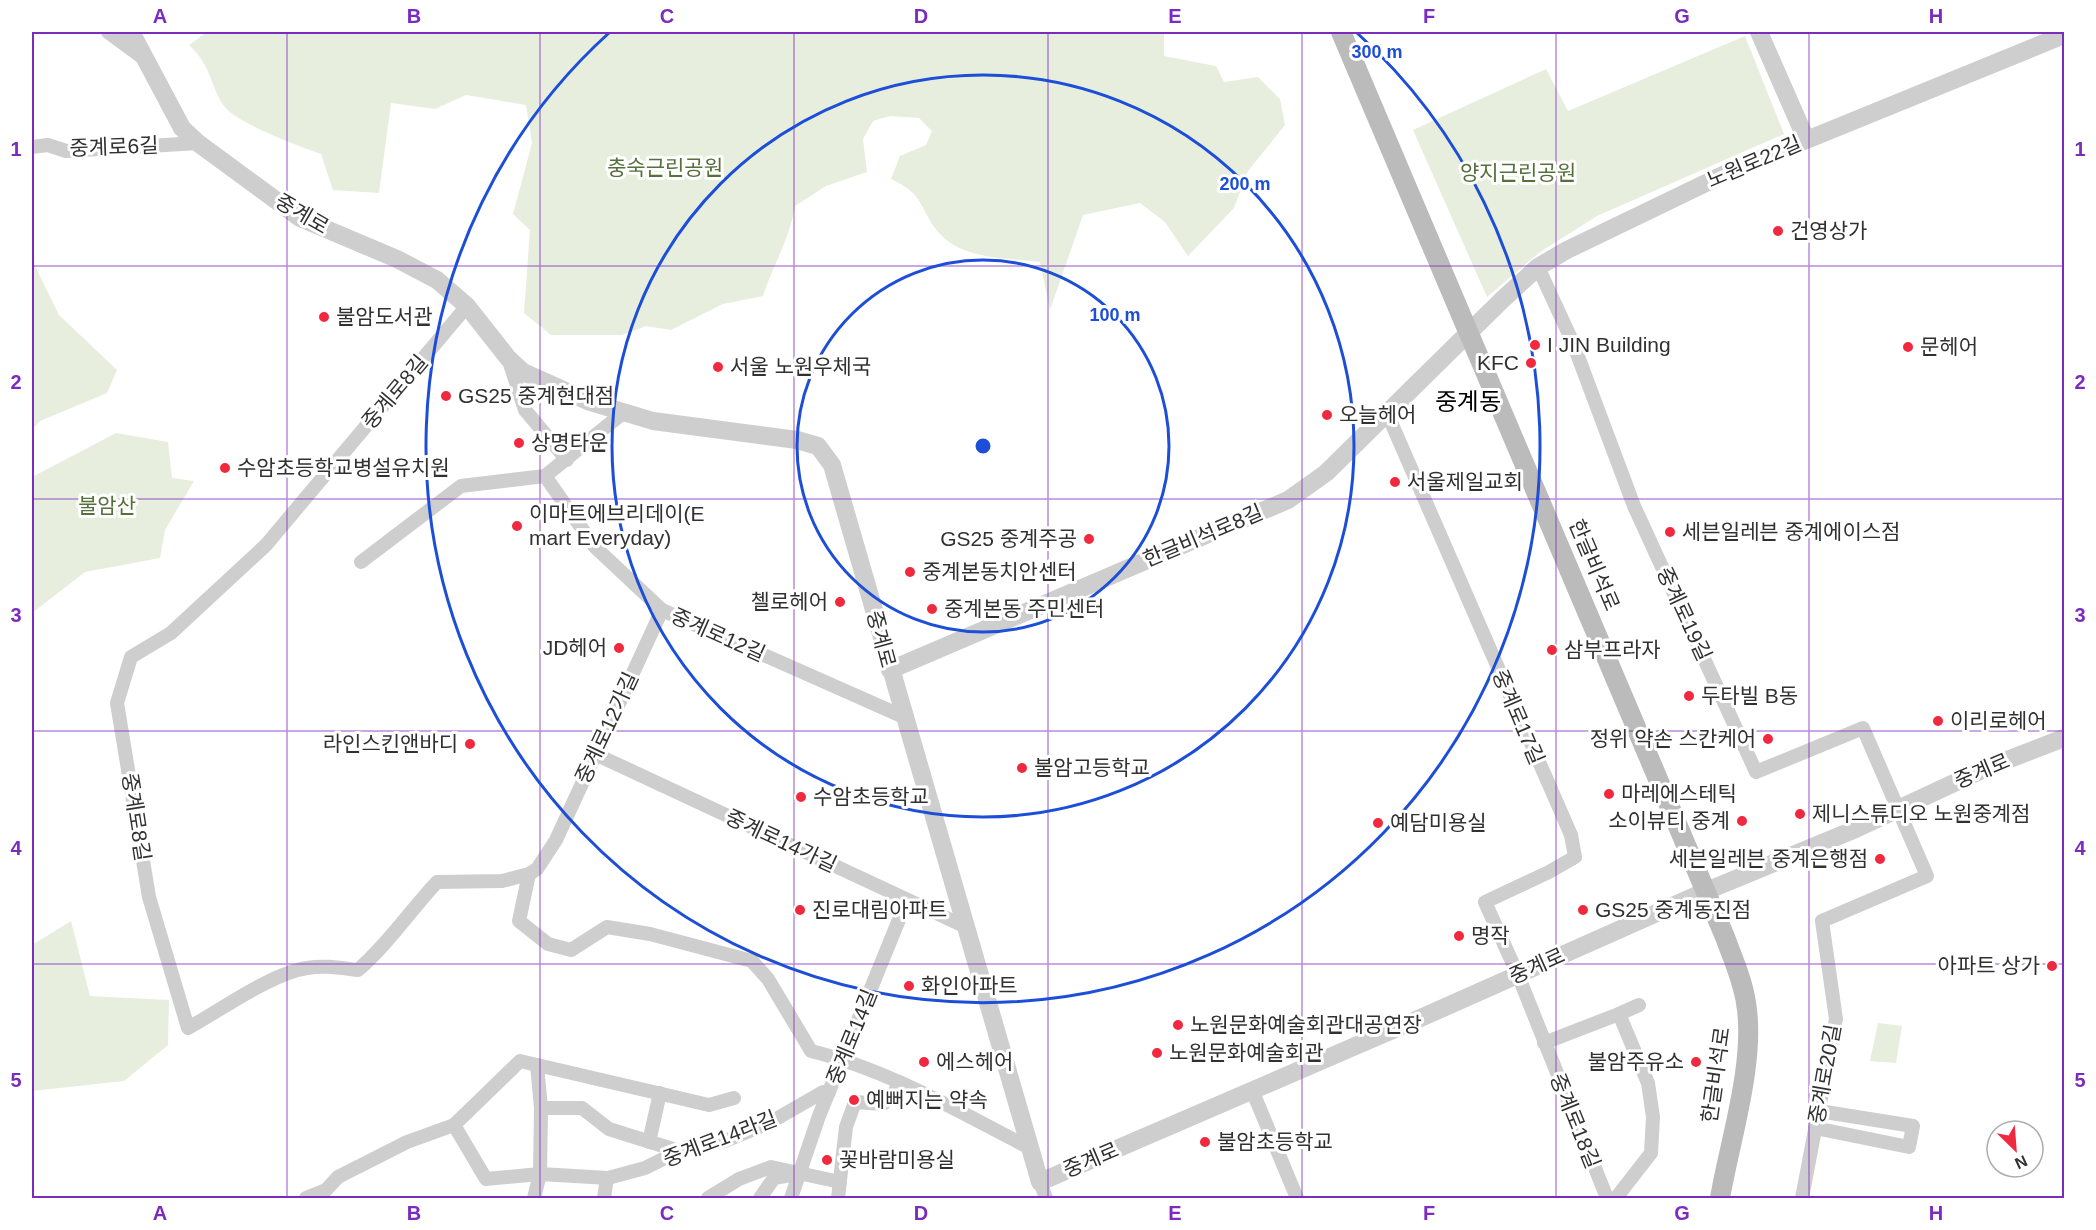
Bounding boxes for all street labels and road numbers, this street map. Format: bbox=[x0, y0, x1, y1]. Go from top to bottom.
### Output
street label: 노원로22길 bbox=[1703, 131, 1805, 192]
street label: 중계로6길 bbox=[69, 133, 159, 160]
street label: 중계로 bbox=[271, 189, 333, 238]
street label: 중계로8길 bbox=[357, 350, 432, 433]
street label: 한글비석로8길 bbox=[1140, 500, 1266, 571]
street label: 한글비석로 bbox=[1565, 516, 1624, 614]
street label: 중계로19길 bbox=[1653, 563, 1716, 664]
street label: 중계로12길 bbox=[668, 604, 769, 666]
street label: 중계로 bbox=[863, 608, 900, 670]
street label: 중계로17길 bbox=[1488, 666, 1549, 768]
street label: 중계로12가길 bbox=[571, 669, 642, 787]
street label: 중계로 bbox=[1951, 749, 2013, 792]
street label: 중계로8길 bbox=[118, 771, 155, 863]
street label: 중계로14가길 bbox=[722, 805, 840, 876]
street label: 중계로 bbox=[1506, 943, 1568, 988]
street label: 중계로14길 bbox=[822, 986, 881, 1088]
street label: 중계로20길 bbox=[1804, 1022, 1845, 1125]
street label: 한글비석로 bbox=[1697, 1025, 1734, 1124]
street label: 중계로18길 bbox=[1546, 1070, 1605, 1172]
street label: 중계로14라길 bbox=[660, 1106, 780, 1171]
street label: 중계로 bbox=[1060, 1138, 1122, 1181]

